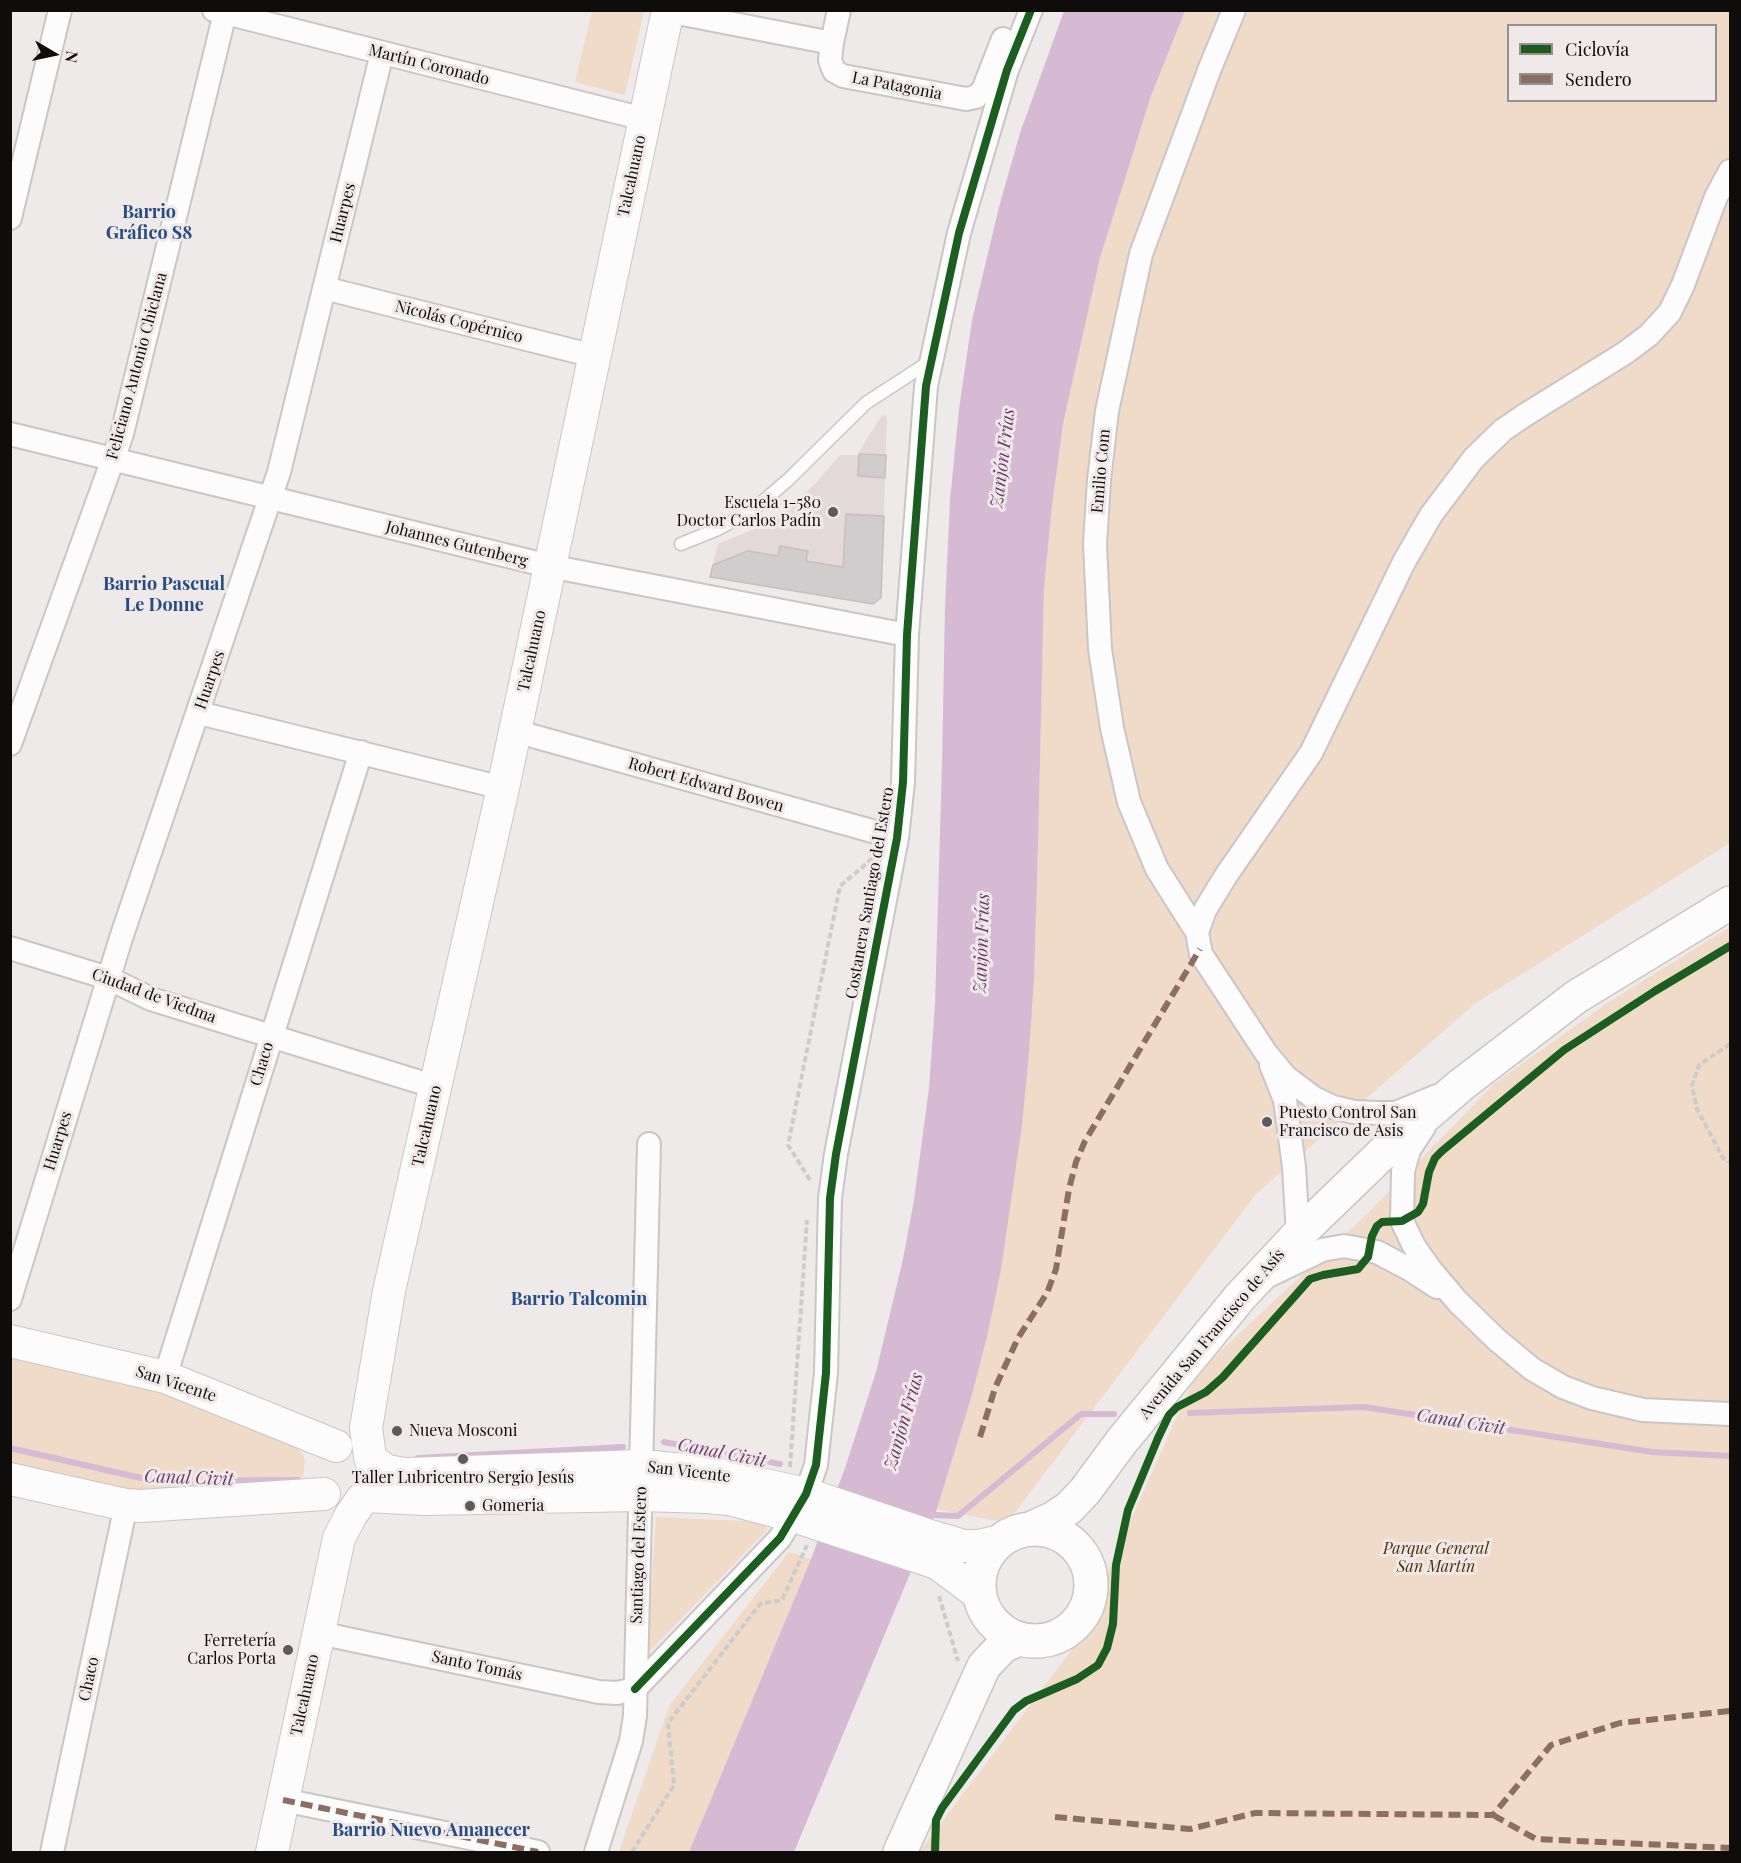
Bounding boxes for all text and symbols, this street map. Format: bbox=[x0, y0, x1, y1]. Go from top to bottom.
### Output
north arrow bbox=[24, 24, 84, 84]
legend bbox=[1507, 24, 1717, 102]
text: Ciclovía bbox=[1565, 37, 1629, 61]
street label: Martín Coronado bbox=[367, 41, 491, 89]
text: N bbox=[61, 50, 84, 64]
text: Sendero bbox=[1565, 67, 1632, 91]
street label: La Patagonia bbox=[850, 68, 944, 104]
street label: Talcahuano bbox=[614, 133, 650, 219]
street label: Huarpes bbox=[326, 181, 360, 245]
district label: Barrio Gráfico S8 bbox=[106, 201, 192, 244]
street label: Feliciano Antonio Chiclana bbox=[103, 270, 171, 462]
street label: Nicolás Copérnico bbox=[393, 297, 525, 347]
water label: Zanjón Frías bbox=[986, 407, 1020, 509]
street label: Emilio Com bbox=[1088, 428, 1114, 514]
place label: Escuela 1-580 Doctor Carlos Padín bbox=[677, 493, 821, 531]
marker: Escuela 1-580 Doctor Carlos Padín bbox=[826, 505, 840, 519]
street label: Johannes Gutenberg bbox=[384, 517, 530, 571]
district label: Barrio Pascual Le Donne bbox=[103, 573, 225, 616]
street label: Talcahuano bbox=[514, 608, 550, 694]
street label: Huarpes bbox=[191, 648, 229, 712]
street label: Robert Edward Bowen bbox=[626, 754, 786, 816]
street label: Costanera Santiago del Estero bbox=[842, 785, 898, 1001]
water label: Zanjón Frías bbox=[969, 893, 995, 993]
street label: Ciudad de Viedma bbox=[89, 965, 219, 1027]
street label: Chaco bbox=[246, 1040, 278, 1088]
street label: Talcahuano bbox=[408, 1083, 446, 1169]
place label: Puesto Control San Francisco de Asis bbox=[1279, 1103, 1416, 1141]
street label: Huarpes bbox=[40, 1109, 76, 1173]
marker: Puesto Control San Francisco de Asis bbox=[1260, 1115, 1274, 1129]
street label: Avenida San Francisco de Asís bbox=[1135, 1245, 1289, 1423]
district label: Barrio Talcomin bbox=[511, 1288, 647, 1310]
street label: San Vicente bbox=[133, 1362, 219, 1406]
water label: Zanjón Frías bbox=[880, 1370, 928, 1472]
water label: Canal Civit bbox=[1415, 1404, 1507, 1440]
place label: Nueva Mosconi bbox=[409, 1421, 517, 1441]
marker: Nueva Mosconi bbox=[390, 1424, 404, 1438]
water label: Canal Civit bbox=[676, 1434, 768, 1472]
marker: Taller Lubricentro Sergio Jesús bbox=[456, 1452, 470, 1466]
street label: San Vicente bbox=[646, 1457, 732, 1487]
water label: Canal Civit bbox=[144, 1466, 234, 1490]
place label: Taller Lubricentro Sergio Jesús bbox=[352, 1468, 574, 1488]
street label: Santiago del Estero bbox=[627, 1486, 651, 1624]
place label: Gomeria bbox=[482, 1496, 544, 1516]
marker: Gomeria bbox=[463, 1499, 477, 1513]
park label: Parque General San Martín bbox=[1383, 1539, 1489, 1577]
place label: Ferretería Carlos Porta bbox=[187, 1631, 276, 1669]
marker: Ferretería Carlos Porta bbox=[281, 1643, 295, 1657]
street label: Santo Tomás bbox=[430, 1647, 524, 1685]
street label: Talcahuano bbox=[287, 1652, 323, 1738]
street label: Chaco bbox=[75, 1655, 103, 1703]
district label: Barrio Nuevo Amanecer bbox=[332, 1819, 530, 1841]

